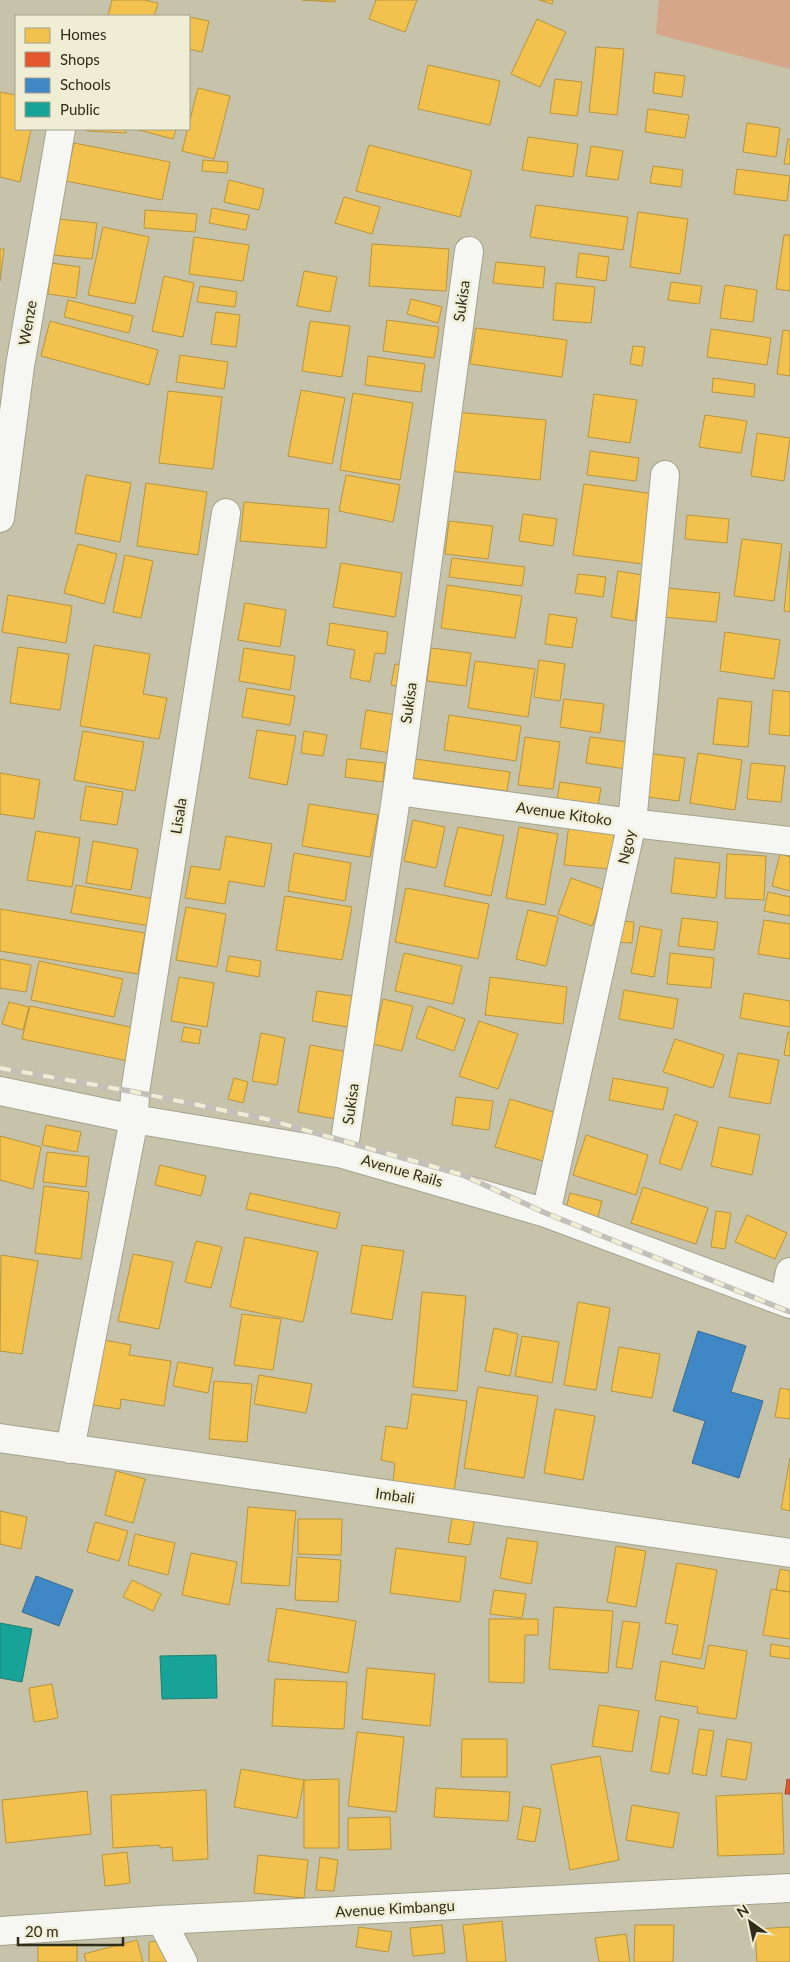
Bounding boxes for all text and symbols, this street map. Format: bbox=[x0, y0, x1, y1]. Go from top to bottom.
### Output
legend bbox=[15, 15, 190, 130]
text: Homes bbox=[60, 25, 106, 43]
text: Shops bbox=[60, 50, 100, 68]
text: Schools bbox=[60, 75, 111, 93]
text: Public bbox=[60, 100, 100, 118]
street label: Sukisa bbox=[449, 279, 473, 323]
street label: Wenze bbox=[14, 299, 40, 347]
street label: Sukisa bbox=[396, 681, 420, 725]
street label: Lisala bbox=[166, 797, 190, 835]
street label: Avenue Kitoko bbox=[515, 797, 613, 829]
street label: Ngoy bbox=[614, 828, 639, 866]
street label: Sukisa bbox=[338, 1082, 362, 1126]
street label: Avenue Rails bbox=[359, 1150, 445, 1190]
street label: Imbali bbox=[374, 1483, 416, 1507]
street label: Avenue Kimbangu bbox=[335, 1896, 455, 1920]
north arrow bbox=[725, 1897, 775, 1947]
text: N bbox=[733, 1901, 752, 1921]
scale bar bbox=[18, 1914, 122, 1946]
text: 20 m bbox=[25, 1922, 59, 1940]

